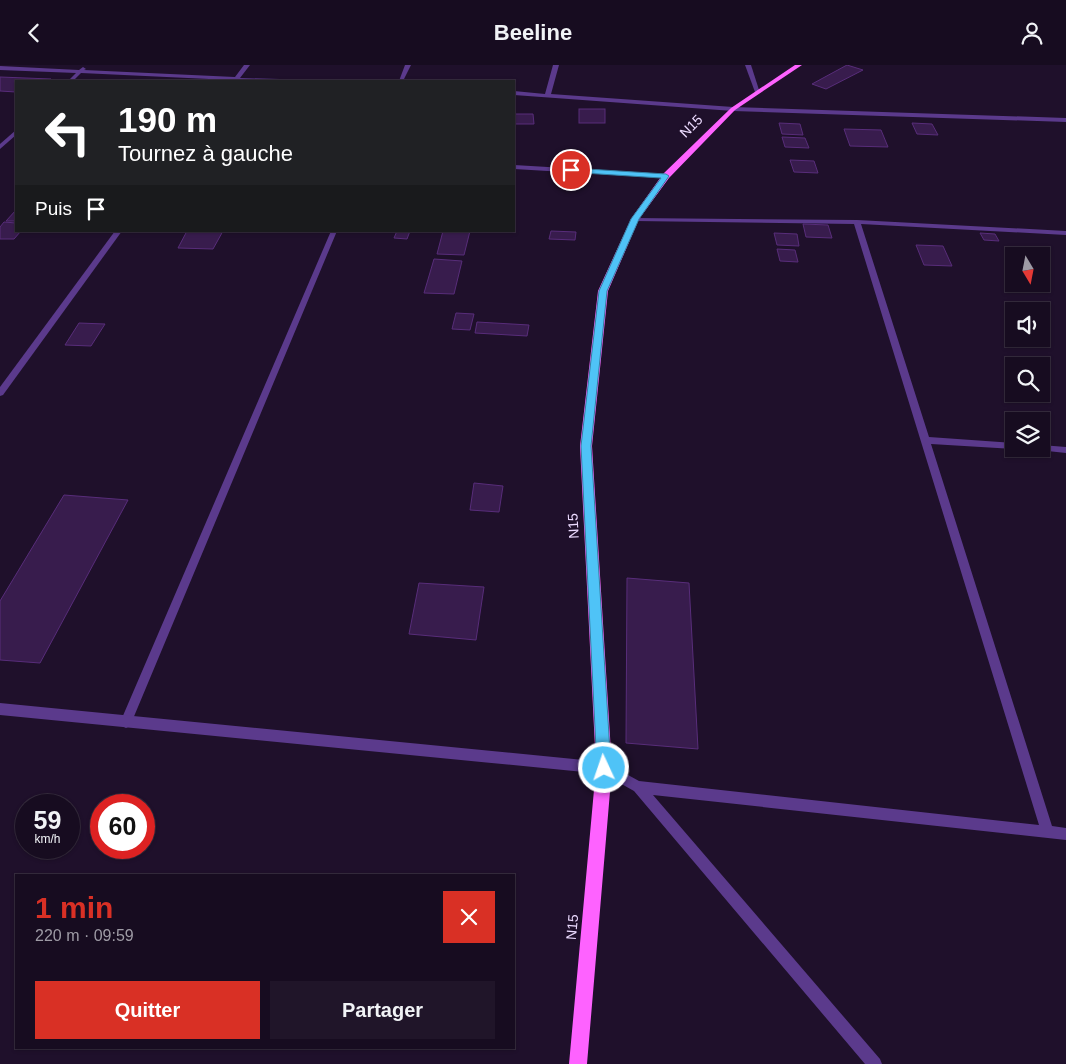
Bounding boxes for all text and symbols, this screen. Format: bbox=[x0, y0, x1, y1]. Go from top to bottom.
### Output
icon: back bbox=[20, 19, 48, 47]
icon: person bbox=[1018, 19, 1046, 47]
text: Beeline bbox=[494, 20, 572, 45]
icon: left bbox=[35, 100, 100, 165]
text: 190 m bbox=[118, 100, 217, 139]
street label: N15 bbox=[676, 111, 706, 141]
text: Tournez à gauche bbox=[118, 141, 293, 166]
pin bbox=[550, 149, 592, 191]
icon: arrive bbox=[557, 156, 585, 184]
icon: arrive bbox=[82, 195, 110, 223]
text: Puis bbox=[35, 198, 72, 219]
north arrow bbox=[1005, 247, 1050, 293]
map controls bbox=[1005, 247, 1050, 457]
button: sound bbox=[1005, 302, 1050, 347]
button: search bbox=[1005, 357, 1050, 402]
button: layers bbox=[1005, 412, 1050, 457]
street label: N15 bbox=[564, 513, 582, 539]
position arrow bbox=[577, 741, 629, 793]
speed limit sign: 60 bbox=[90, 794, 155, 859]
text: 59 bbox=[34, 806, 61, 834]
text: km/h bbox=[34, 832, 61, 846]
text: 1 min bbox=[35, 891, 113, 924]
button: close bbox=[443, 891, 495, 943]
street label: N15 bbox=[563, 913, 581, 940]
text: 220 m · 09:59 bbox=[35, 927, 134, 944]
button: Quitter bbox=[35, 981, 260, 1039]
button: Partager bbox=[270, 981, 495, 1039]

